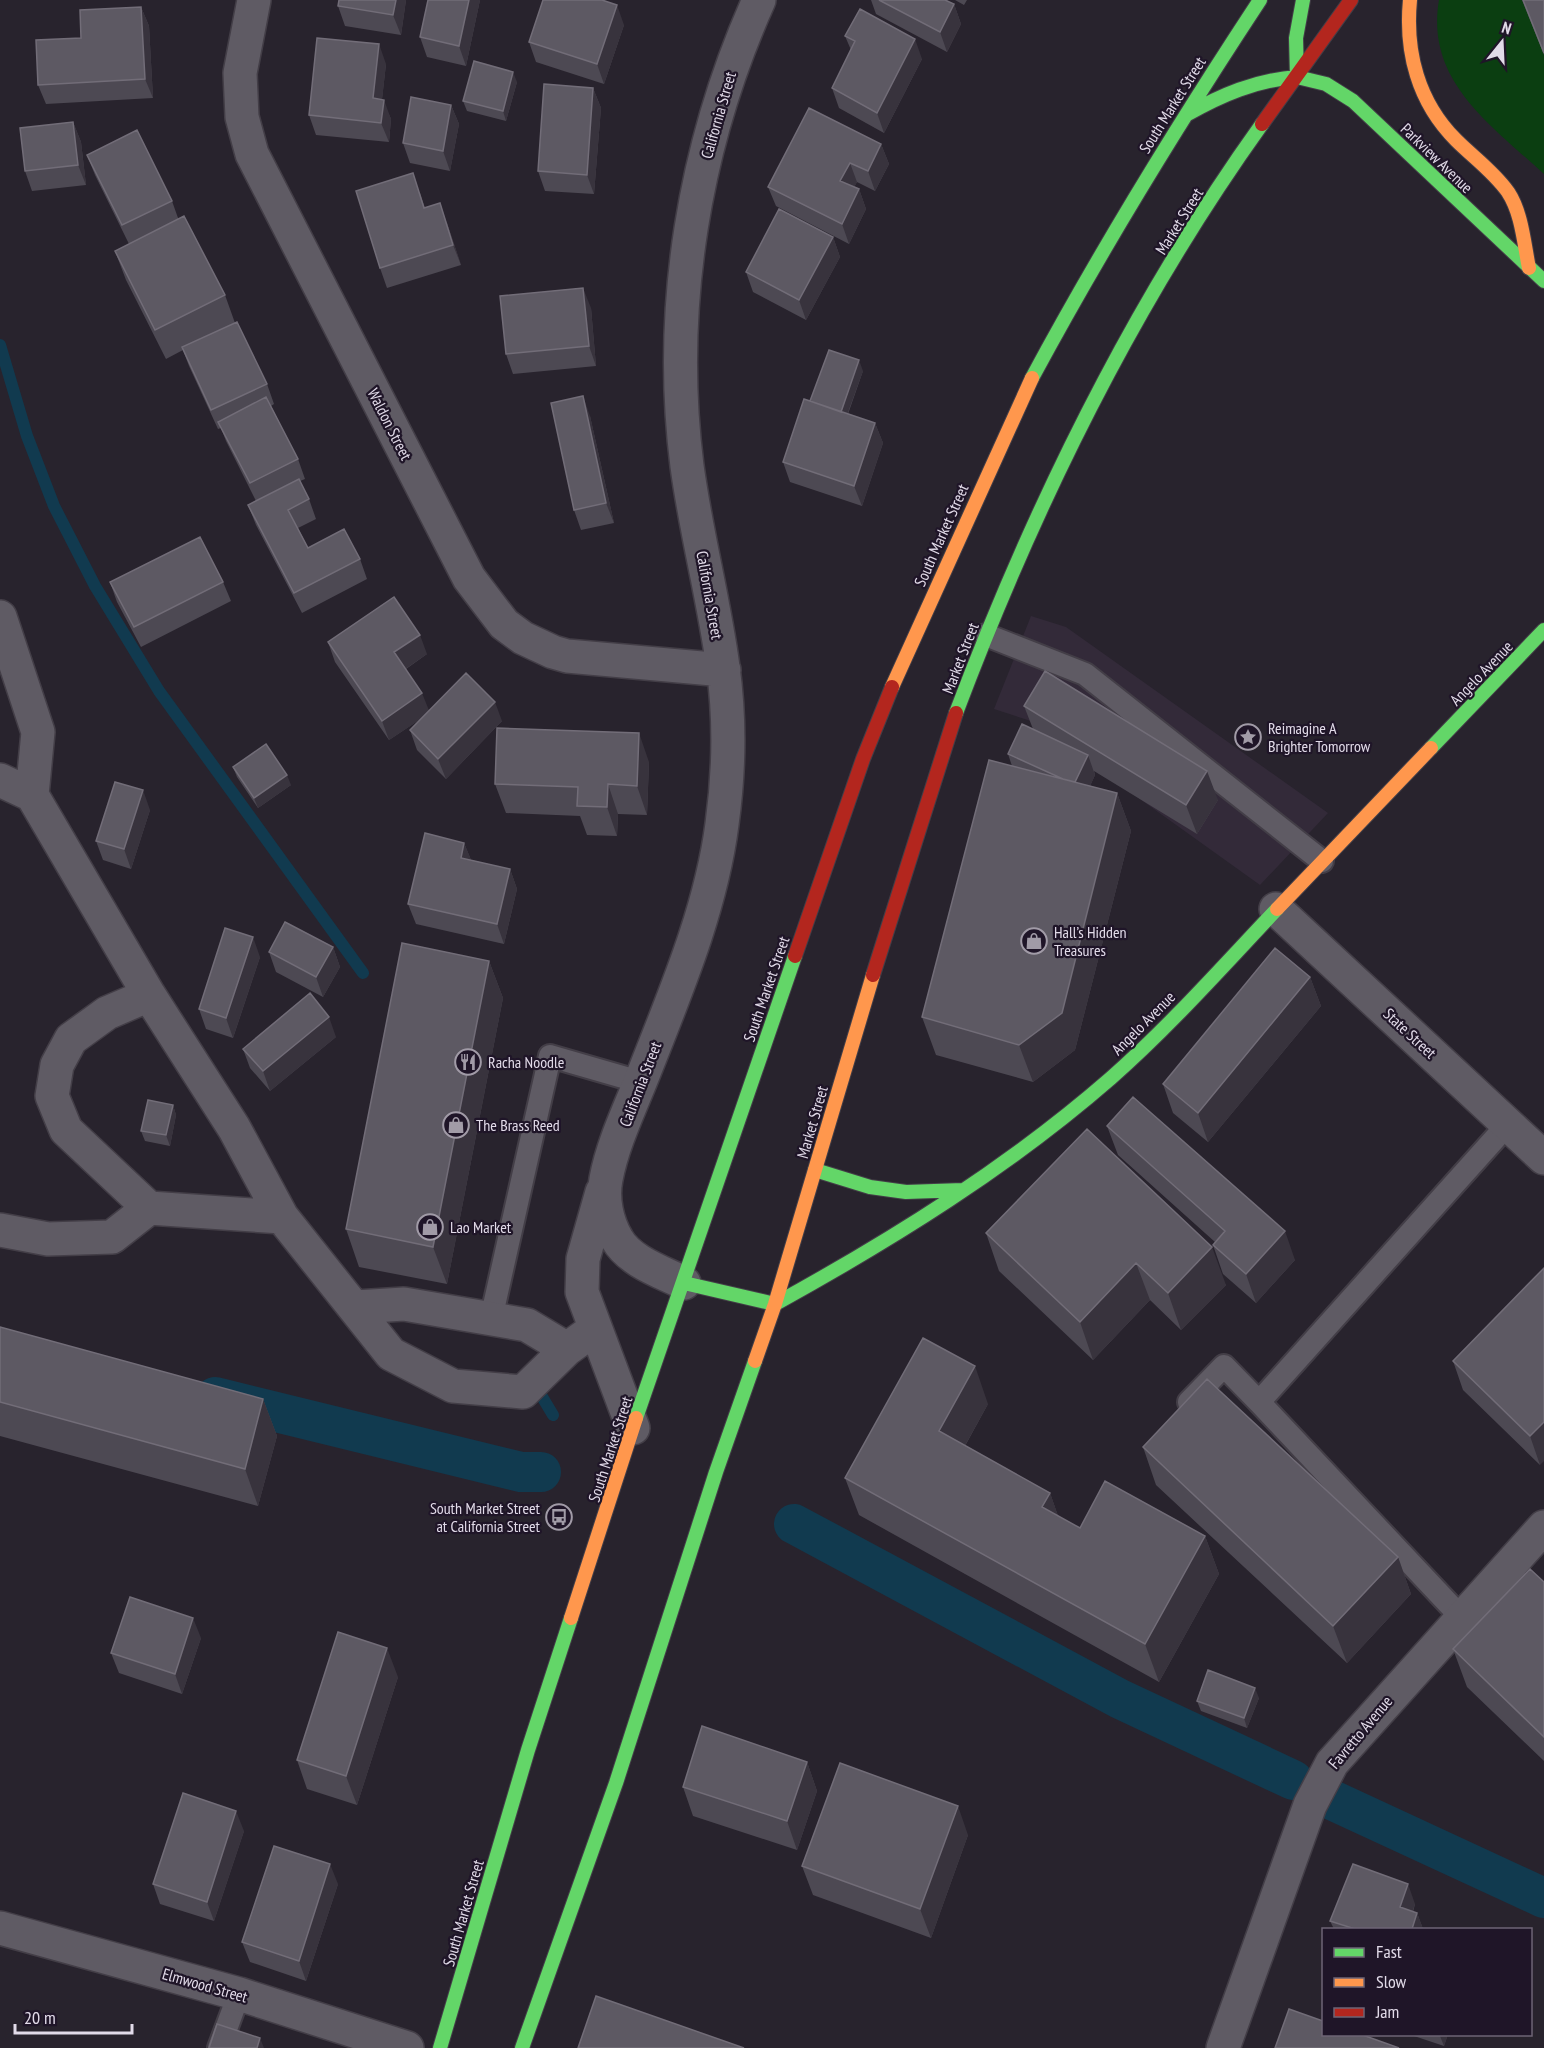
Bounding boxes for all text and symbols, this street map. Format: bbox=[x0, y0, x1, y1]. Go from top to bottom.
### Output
north arrow bbox=[1472, 12, 1532, 72]
text: N bbox=[1499, 17, 1514, 39]
street label: South Market Street bbox=[1134, 53, 1210, 157]
street label: California Street bbox=[696, 69, 740, 161]
street label: Parkview Avenue bbox=[1397, 119, 1477, 197]
street label: Market Street bbox=[1151, 184, 1208, 258]
street label: Waldon Street bbox=[363, 385, 417, 464]
street label: South Market Street bbox=[909, 480, 973, 589]
street label: California Street bbox=[692, 549, 728, 641]
street label: Market Street bbox=[937, 619, 983, 696]
street label: Angelo Avenue bbox=[1445, 636, 1517, 710]
place label: Reimagine A Brighter Tomorrow bbox=[1268, 718, 1371, 756]
place icon: Reimagine A Brighter Tomorrow bbox=[1233, 722, 1263, 752]
place label: Hall’s Hidden Treasures bbox=[1054, 922, 1127, 960]
shop icon: Hall’s Hidden Treasures bbox=[1019, 926, 1049, 956]
street label: South Market Street bbox=[739, 933, 794, 1044]
street label: Angelo Avenue bbox=[1107, 987, 1179, 1059]
street label: State Street bbox=[1379, 1004, 1441, 1063]
street label: California Street bbox=[615, 1038, 666, 1129]
restaurant icon: Racha Noodle bbox=[453, 1047, 483, 1077]
place label: Racha Noodle bbox=[488, 1052, 564, 1072]
street label: Market Street bbox=[792, 1083, 832, 1161]
shop icon: The Brass Reed bbox=[441, 1110, 471, 1140]
place label: The Brass Reed bbox=[476, 1115, 560, 1135]
shop icon: Lao Market bbox=[415, 1212, 445, 1242]
place label: Lao Market bbox=[450, 1217, 512, 1237]
street label: South Market Street bbox=[583, 1393, 637, 1504]
place label: South Market Street at California Street bbox=[430, 1498, 541, 1536]
bus stop icon: South Market Street at California Street bbox=[544, 1502, 574, 1532]
street label: Favretto Avenue bbox=[1324, 1691, 1396, 1773]
street label: South Market Street bbox=[438, 1857, 488, 1969]
legend bbox=[1322, 1928, 1532, 2036]
text: Fast bbox=[1376, 1940, 1402, 1963]
street label: Elmwood Street bbox=[160, 1963, 250, 2007]
text: Slow bbox=[1376, 1970, 1407, 1993]
scale bar bbox=[15, 1997, 132, 2035]
text: Jam bbox=[1375, 2000, 1399, 2023]
text: 20 m bbox=[24, 2006, 56, 2029]

